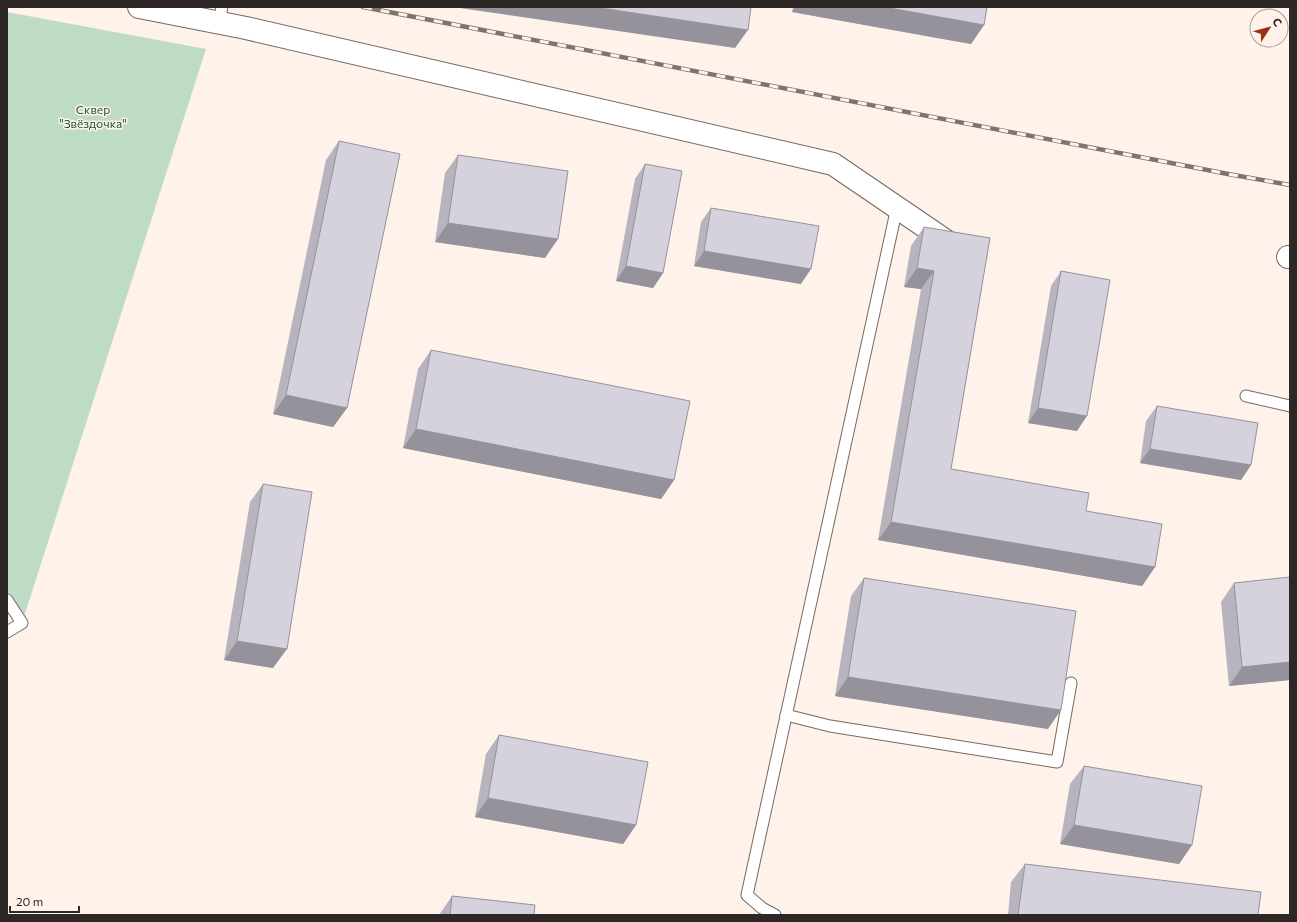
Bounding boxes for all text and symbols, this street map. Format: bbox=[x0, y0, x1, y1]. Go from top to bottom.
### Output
north arrow bbox=[1249, 8, 1289, 48]
text: С bbox=[1270, 15, 1285, 29]
park label: Сквер "Звёздочка" bbox=[59, 102, 127, 130]
scale bar bbox=[10, 888, 79, 914]
text: 20 m bbox=[16, 894, 43, 908]

